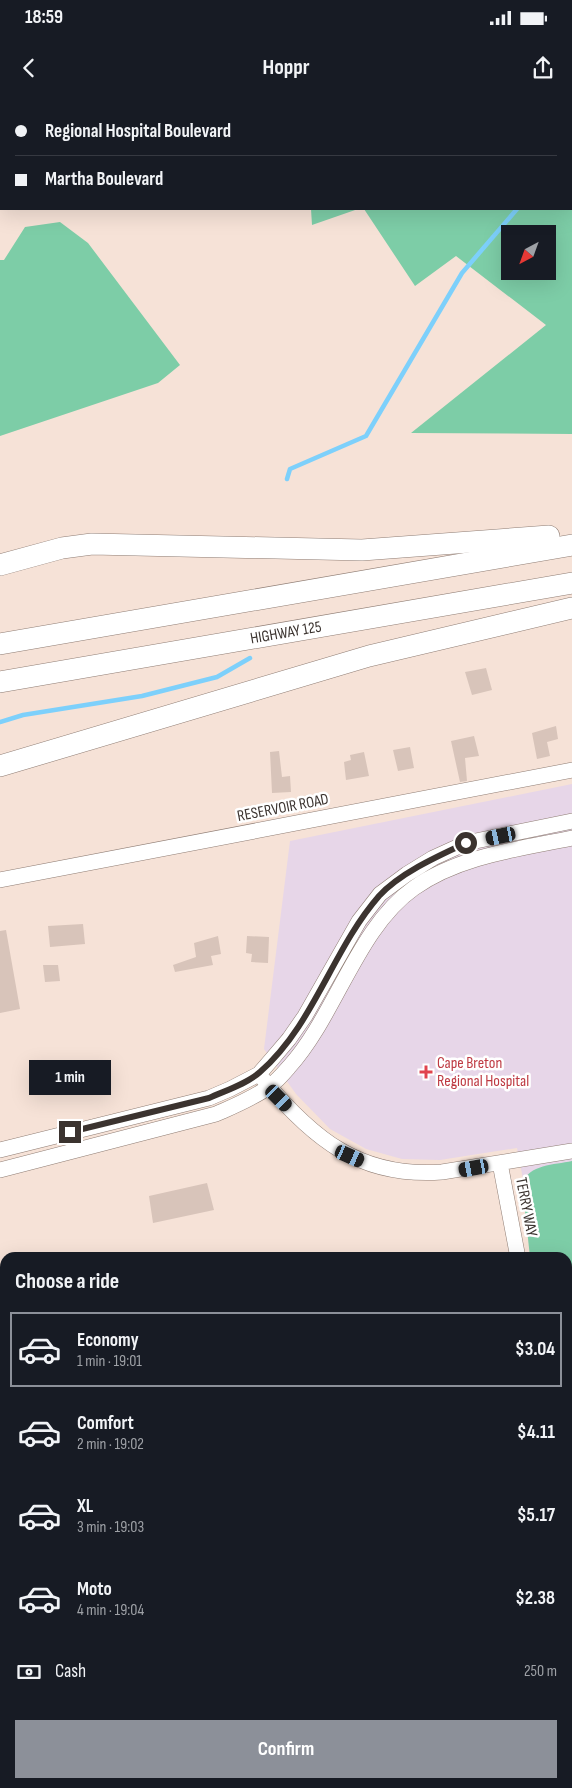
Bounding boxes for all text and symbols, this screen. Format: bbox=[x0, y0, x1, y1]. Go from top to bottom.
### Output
text: 18:59 bbox=[25, 6, 63, 29]
icon: back bbox=[15, 54, 43, 82]
text: Hoppr bbox=[262, 54, 310, 81]
icon: share bbox=[529, 54, 557, 82]
text: Regional Hospital Boulevard bbox=[45, 120, 231, 143]
text: Martha Boulevard bbox=[45, 168, 163, 191]
north arrow bbox=[501, 225, 556, 280]
map controls bbox=[501, 225, 556, 280]
street label: HIGHWAY 125 bbox=[249, 617, 323, 648]
street label: RESERVOIR ROAD bbox=[236, 790, 330, 826]
car bbox=[484, 826, 517, 846]
route start bbox=[455, 832, 477, 854]
place label: Cape Breton Regional Hospital bbox=[437, 1054, 529, 1091]
callout: 1 min bbox=[29, 1060, 111, 1094]
marker: Cape Breton Regional Hospital bbox=[419, 1065, 433, 1079]
text: 1 min bbox=[55, 1068, 85, 1087]
car bbox=[263, 1082, 294, 1114]
route end bbox=[59, 1121, 81, 1143]
car bbox=[333, 1143, 366, 1169]
car bbox=[457, 1158, 490, 1178]
street label: TERRY WAY bbox=[511, 1176, 541, 1238]
text: Choose a ride bbox=[15, 1268, 119, 1295]
icon: car bbox=[17, 1327, 62, 1372]
text: Economy bbox=[77, 1329, 139, 1352]
text: $3.04 bbox=[515, 1338, 555, 1361]
text: 1 min · 19:01 bbox=[77, 1352, 142, 1371]
icon: car bbox=[17, 1410, 62, 1455]
text: Comfort bbox=[77, 1412, 134, 1435]
text: $4.11 bbox=[517, 1421, 555, 1444]
text: 2 min · 19:02 bbox=[77, 1435, 144, 1454]
icon: car bbox=[17, 1493, 62, 1538]
text: XL bbox=[77, 1495, 93, 1518]
text: $5.17 bbox=[517, 1504, 555, 1527]
text: 3 min · 19:03 bbox=[77, 1518, 144, 1537]
icon: car bbox=[17, 1576, 62, 1621]
text: Moto bbox=[77, 1578, 112, 1601]
text: $2.38 bbox=[515, 1587, 555, 1610]
text: 4 min · 19:04 bbox=[77, 1601, 144, 1620]
icon: cash bbox=[15, 1658, 43, 1686]
text: Cash bbox=[55, 1660, 86, 1683]
text: 250 m bbox=[524, 1662, 557, 1681]
button: Confirm bbox=[15, 1720, 557, 1778]

